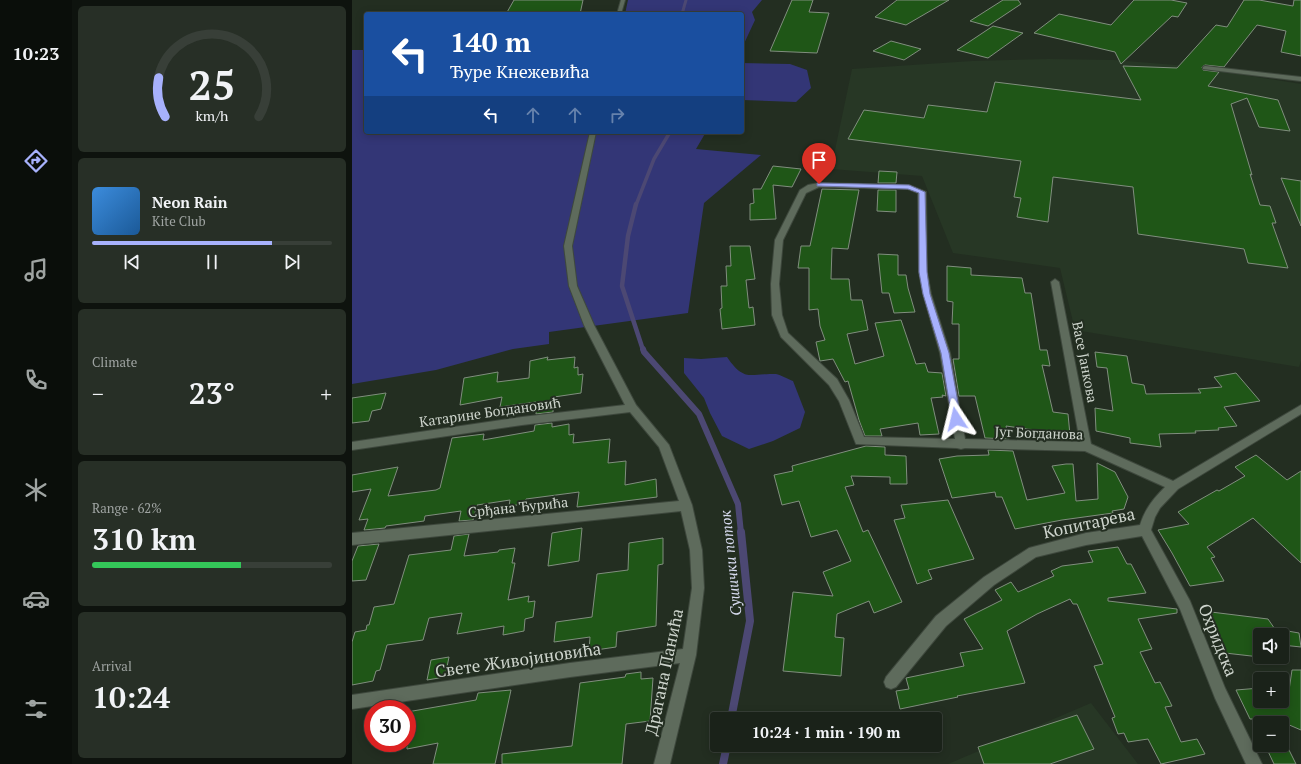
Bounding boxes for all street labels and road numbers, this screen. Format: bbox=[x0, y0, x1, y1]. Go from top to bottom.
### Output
street label: Васе Јанкова bbox=[1068, 320, 1103, 404]
street label: Катарине Богдановић bbox=[418, 392, 562, 431]
street label: Југ Богданова bbox=[994, 421, 1084, 444]
street label: Срђана Ђурића bbox=[467, 492, 569, 521]
street label: Копитарева bbox=[1041, 501, 1137, 543]
street label: Охридска bbox=[1193, 600, 1244, 680]
street label: Драгана Панића bbox=[639, 606, 688, 737]
street label: Свете Живојиновића bbox=[433, 636, 603, 683]

